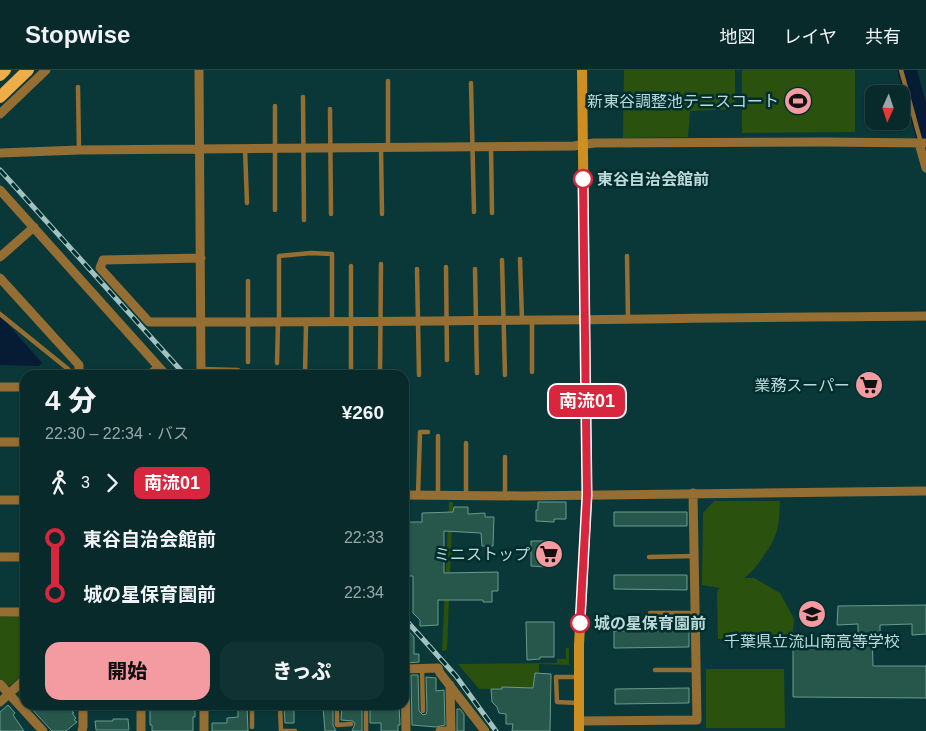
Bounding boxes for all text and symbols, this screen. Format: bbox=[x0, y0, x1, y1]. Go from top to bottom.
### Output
text: Stopwise bbox=[25, 21, 130, 48]
text: 地図 bbox=[720, 27, 756, 47]
text: レイヤ bbox=[784, 27, 837, 47]
text: 共有 bbox=[865, 27, 901, 47]
north arrow bbox=[865, 85, 910, 130]
map controls bbox=[865, 85, 910, 130]
sports icon: 新東谷調整池テニスコート bbox=[783, 86, 813, 116]
place label: 新東谷調整池テニスコート bbox=[587, 93, 779, 110]
marker: 東谷自治会館前 bbox=[573, 169, 593, 189]
place label: 東谷自治会館前 bbox=[597, 171, 709, 188]
supermarket icon: 業務スーパー bbox=[854, 370, 884, 400]
place label: 業務スーパー bbox=[754, 377, 850, 394]
text: 4 分 bbox=[45, 385, 96, 416]
line badge: 南流01 bbox=[552, 385, 622, 417]
text: 南流01 bbox=[559, 391, 615, 411]
text: ¥260 bbox=[342, 402, 384, 423]
text: 22:30 – 22:34 · バス bbox=[45, 425, 189, 442]
icon: walk bbox=[45, 469, 73, 497]
icon: forward bbox=[98, 469, 126, 497]
text: 南流01 bbox=[144, 473, 200, 493]
text: 3 bbox=[81, 474, 90, 491]
text: 東谷自治会館前 bbox=[83, 529, 216, 550]
text: 22:33 bbox=[344, 529, 384, 546]
supermarket icon: ミニストップ bbox=[534, 539, 564, 569]
place label: ミニストップ bbox=[434, 546, 530, 563]
text: 城の星保育園前 bbox=[83, 584, 216, 605]
text: 22:34 bbox=[344, 584, 384, 601]
school or university icon: 千葉県立流山南高等学校 bbox=[797, 599, 827, 629]
marker: 城の星保育園前 bbox=[570, 613, 590, 633]
place label: 城の星保育園前 bbox=[594, 614, 706, 632]
place label: 千葉県立流山南高等学校 bbox=[724, 633, 900, 650]
button: 開始 bbox=[45, 642, 210, 700]
button: きっぷ bbox=[220, 642, 384, 700]

